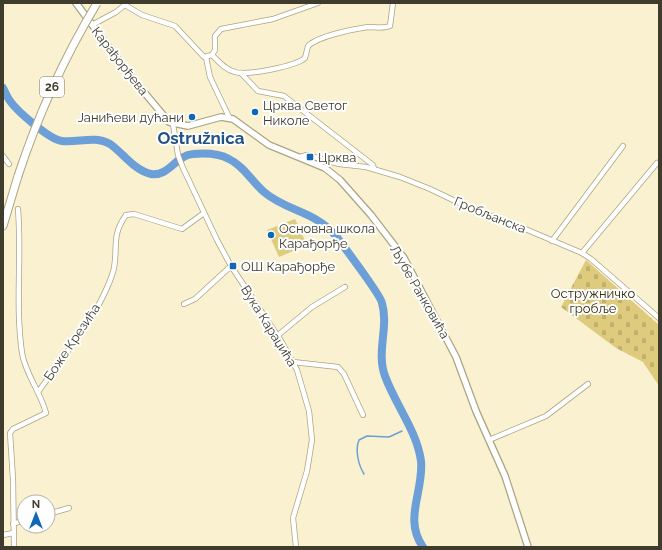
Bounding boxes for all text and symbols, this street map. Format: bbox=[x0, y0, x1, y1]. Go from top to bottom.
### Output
street label: Карађорђева bbox=[89, 24, 151, 98]
road number: 26 bbox=[40, 77, 64, 97]
place label: Црква Светог Николе bbox=[263, 98, 347, 128]
marker: Црква Светог Николе bbox=[250, 107, 260, 117]
place label: Јанићеви дућани bbox=[78, 110, 184, 125]
marker: Јанићеви дућани bbox=[187, 112, 197, 122]
district label: Ostružnica bbox=[157, 128, 245, 148]
place label: Црква bbox=[318, 150, 356, 165]
marker: Црква bbox=[305, 152, 315, 162]
street label: Гробљанска bbox=[452, 194, 528, 236]
place label: Основна школа Карађорђе bbox=[279, 221, 375, 251]
marker: Основна школа Карађорђе bbox=[266, 230, 276, 240]
street label: Љубе Ранковића bbox=[387, 243, 453, 341]
place label: ОШ Карађорђе bbox=[241, 259, 335, 274]
marker: ОШ Карађорђе bbox=[228, 261, 238, 271]
street label: Вука Караџића bbox=[238, 283, 300, 369]
park label: Остружничко гробље bbox=[551, 286, 635, 316]
street label: Боже Крезића bbox=[41, 301, 103, 383]
north arrow bbox=[16, 494, 56, 534]
text: N bbox=[32, 498, 40, 511]

